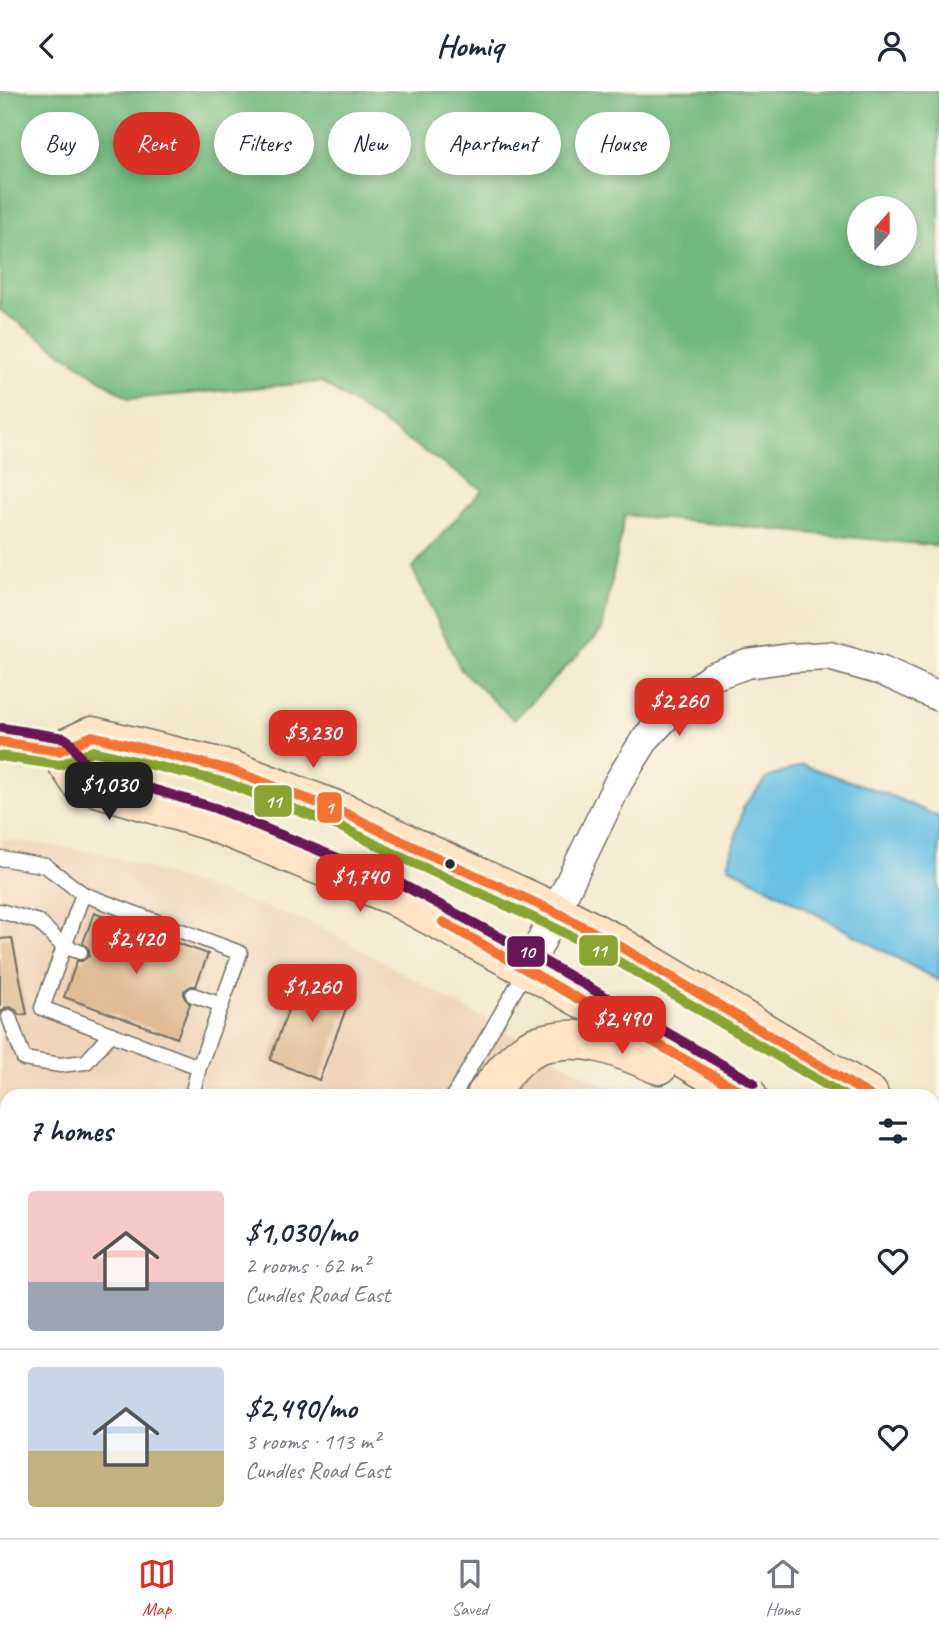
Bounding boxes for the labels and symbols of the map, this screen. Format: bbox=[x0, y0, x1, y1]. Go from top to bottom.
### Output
north arrow bbox=[847, 196, 917, 266]
pin: $2,260 bbox=[622, 679, 736, 738]
pin: $3,230 bbox=[256, 711, 370, 770]
pin: $1,030 bbox=[52, 763, 166, 822]
line badge: 11 bbox=[253, 784, 293, 818]
text: 11 bbox=[264, 790, 284, 814]
line badge: 1 bbox=[316, 791, 343, 824]
text: 1 bbox=[325, 796, 336, 820]
pin: $1,740 bbox=[303, 855, 417, 914]
unlabelled marker bbox=[443, 857, 457, 871]
pin: $2,420 bbox=[79, 917, 193, 976]
line badge: 11 bbox=[578, 934, 619, 967]
line badge: 10 bbox=[506, 935, 546, 968]
text: 11 bbox=[589, 939, 609, 963]
text: 10 bbox=[517, 940, 537, 964]
pin: $1,260 bbox=[255, 965, 369, 1024]
pin: $2,490 bbox=[565, 997, 679, 1056]

